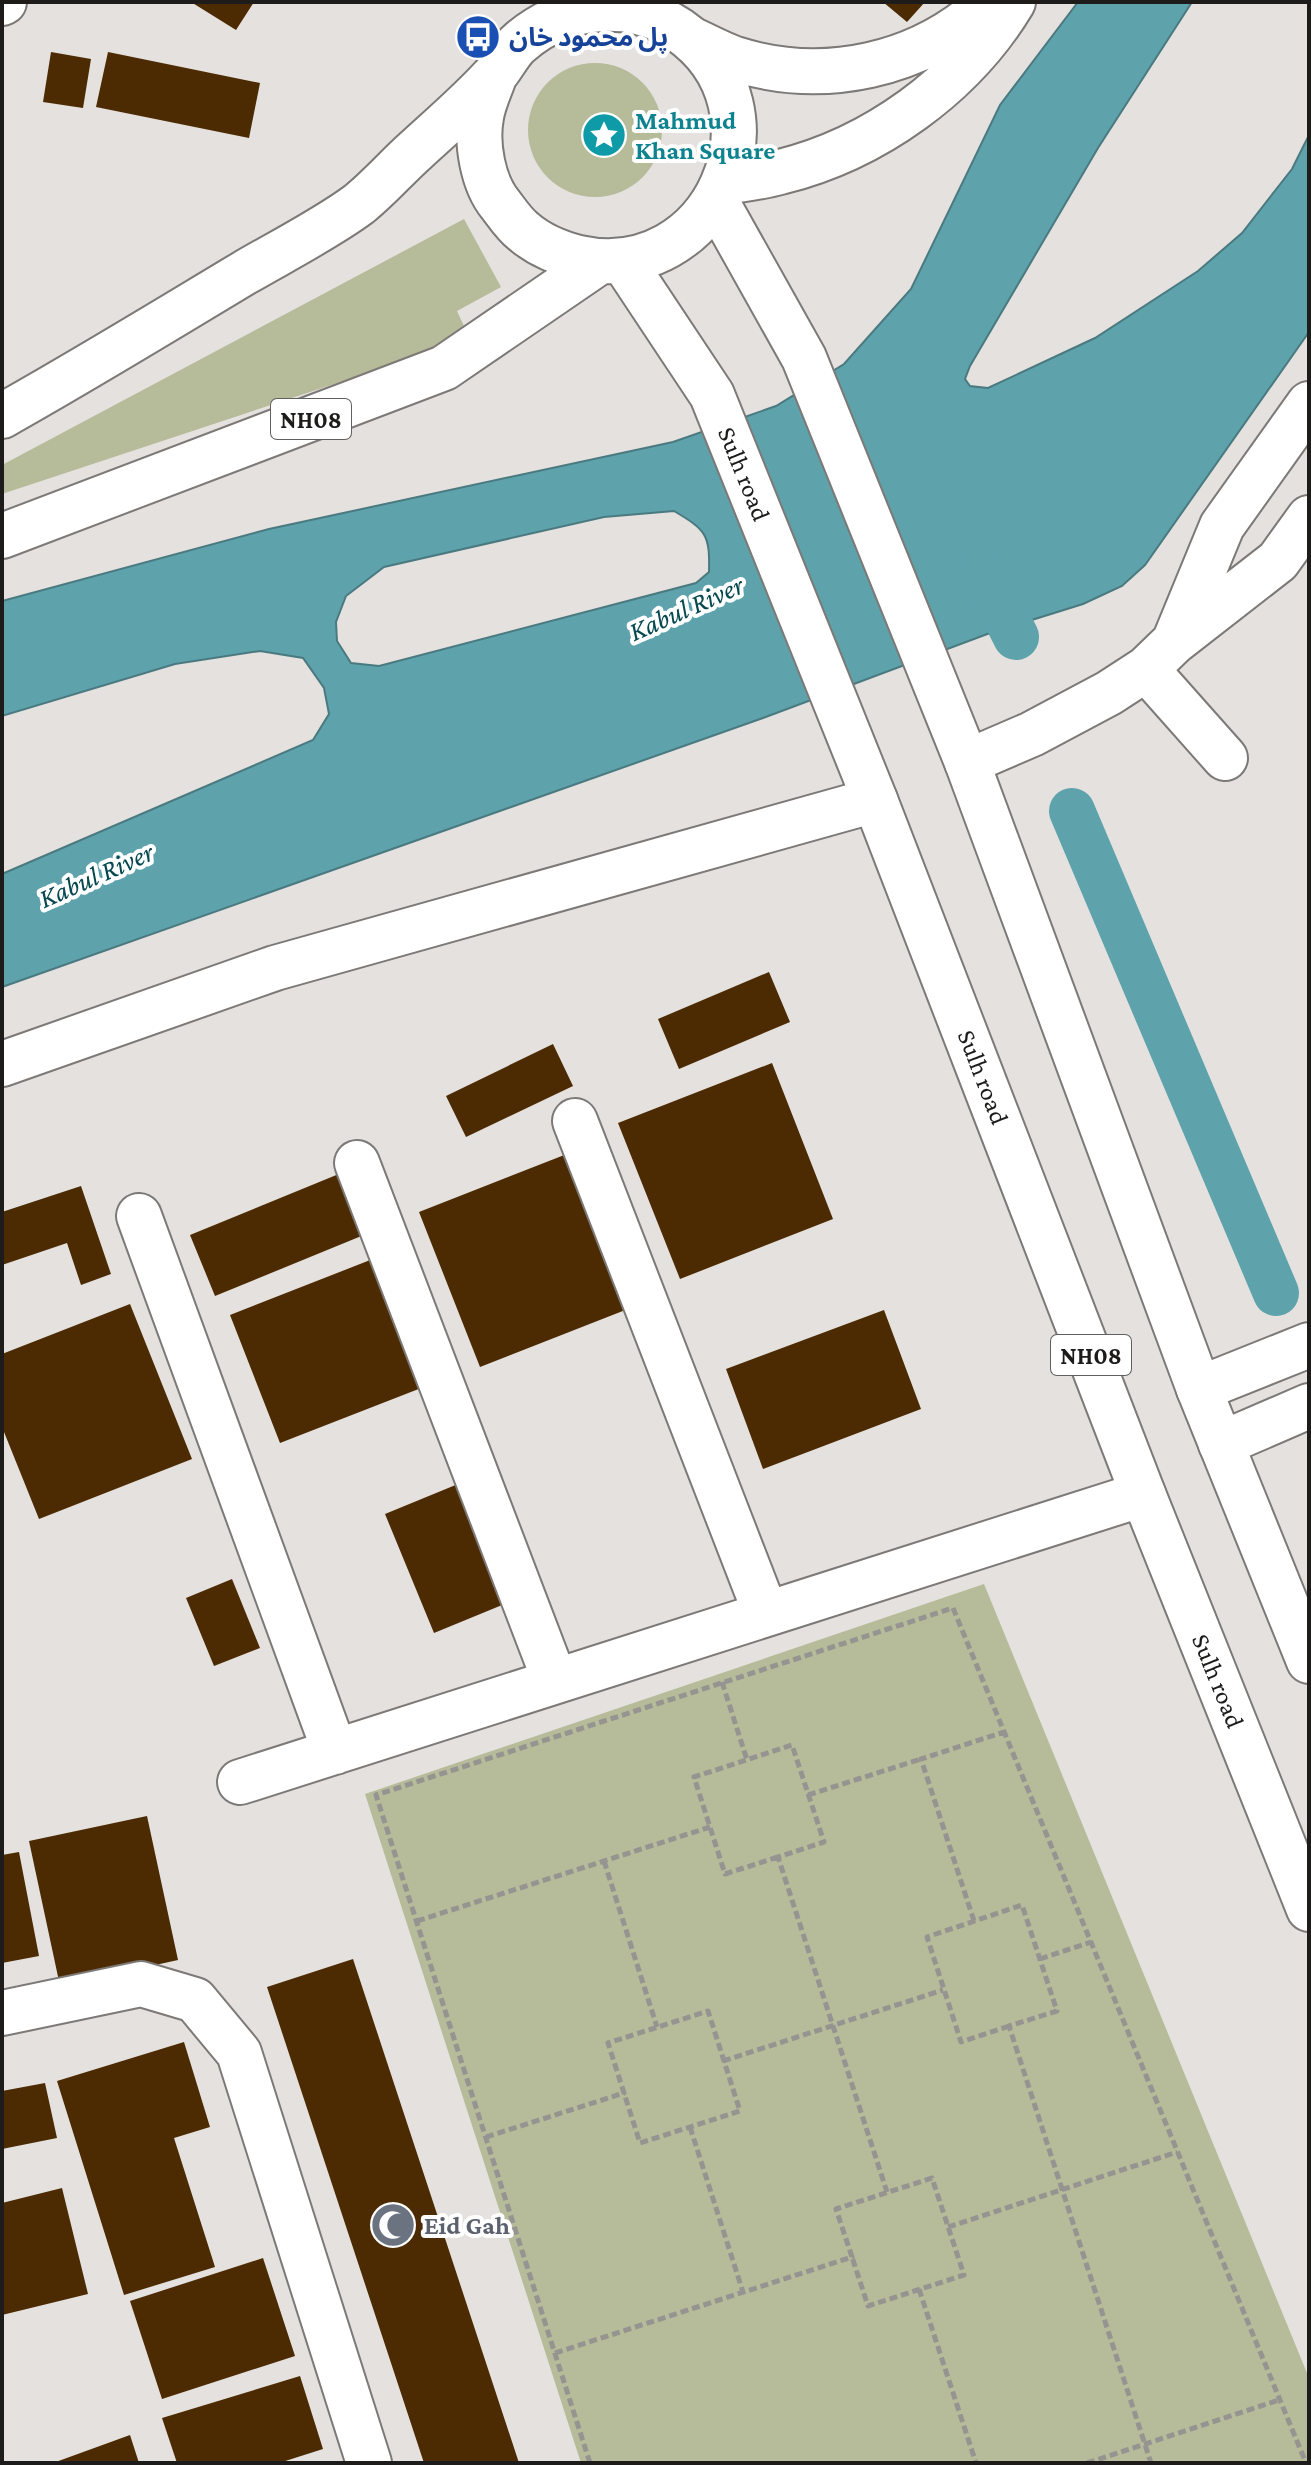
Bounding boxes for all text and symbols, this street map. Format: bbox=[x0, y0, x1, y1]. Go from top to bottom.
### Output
bus stop icon: پل محمود خان bbox=[454, 13, 502, 61]
place label: پل محمود خان bbox=[509, 23, 668, 54]
place label: Mahmud Khan Square bbox=[635, 106, 775, 165]
place icon: Mahmud Khan Square bbox=[580, 111, 628, 159]
road number: NH08 bbox=[271, 399, 351, 439]
street label: Sulh road bbox=[712, 423, 776, 526]
water label: Kabul River bbox=[624, 568, 749, 647]
water label: Kabul River bbox=[34, 835, 159, 914]
street label: Sulh road bbox=[952, 1026, 1014, 1129]
road number: NH08 bbox=[1051, 1335, 1131, 1375]
street label: Sulh road bbox=[1186, 1630, 1250, 1733]
mosque icon: Eid Gah bbox=[369, 2201, 417, 2249]
place label: Eid Gah bbox=[424, 2211, 510, 2240]

